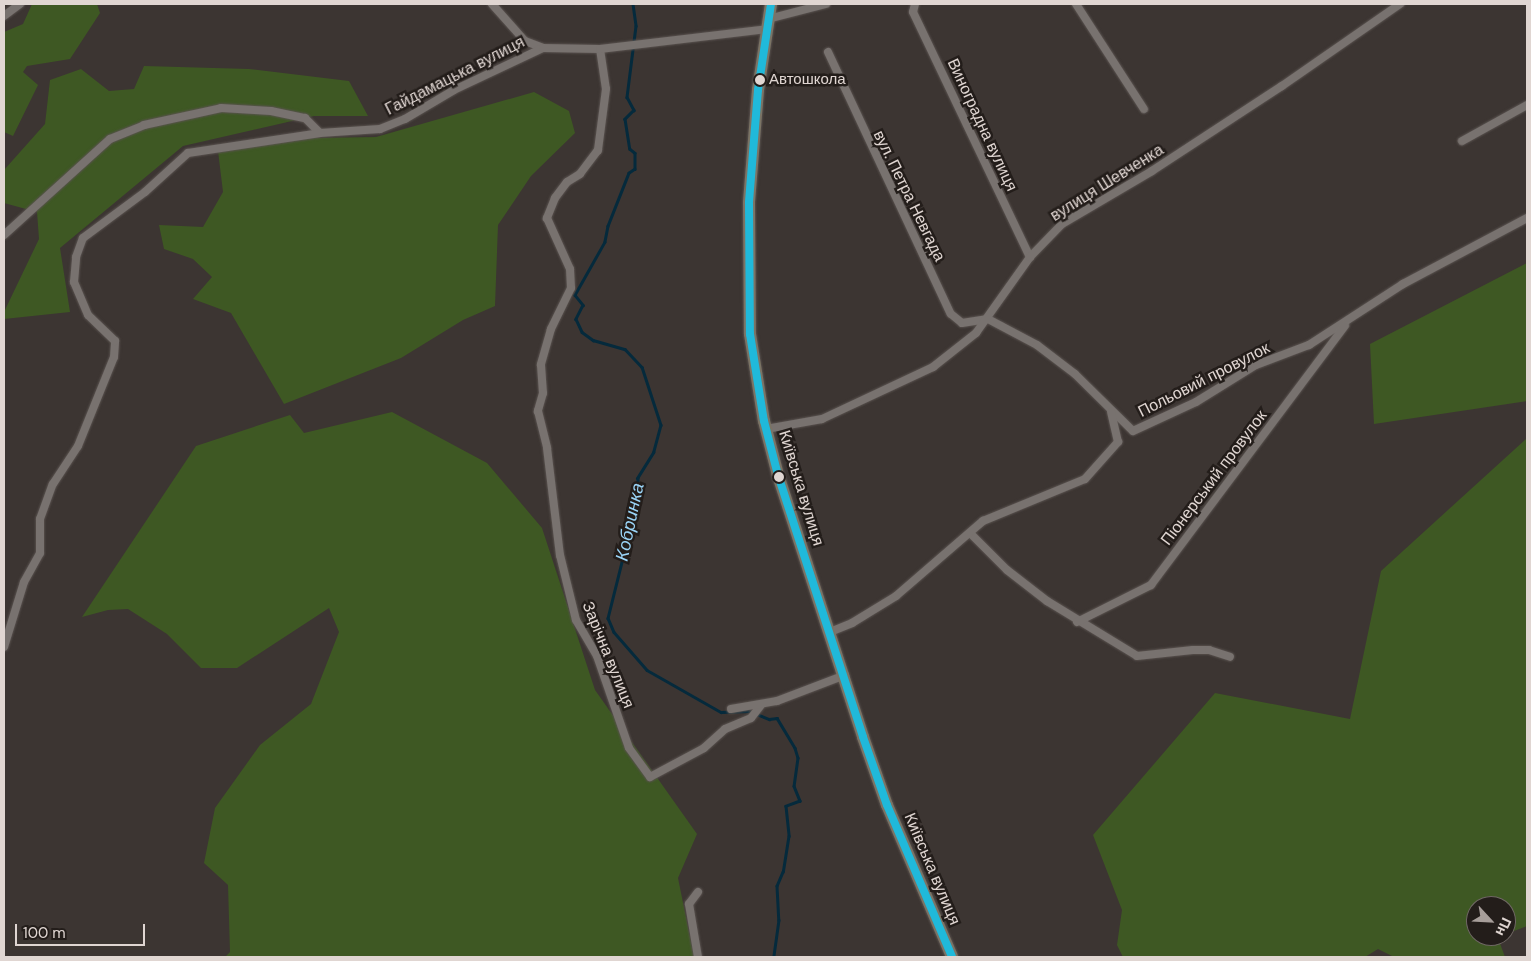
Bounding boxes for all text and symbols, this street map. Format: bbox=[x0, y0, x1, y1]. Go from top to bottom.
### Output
street label: Гайдамацька вулиця bbox=[382, 33, 528, 119]
street label: Виноградна вулиця bbox=[943, 56, 1021, 194]
place label: Автошкола bbox=[769, 71, 846, 89]
marker: Автошкола bbox=[755, 75, 765, 85]
street label: вул. Петра Невгада bbox=[869, 127, 949, 265]
street label: вулиця Шевченка bbox=[1047, 140, 1167, 226]
street label: Польовий провулок bbox=[1135, 339, 1273, 421]
street label: Піонерський провулок bbox=[1157, 407, 1271, 549]
street label: Київська вулиця bbox=[774, 428, 828, 548]
unlabelled marker bbox=[774, 472, 784, 482]
water label: Кобринка bbox=[611, 481, 649, 563]
street label: Зарічна вулиця bbox=[578, 599, 638, 711]
street label: Київська вулиця bbox=[900, 810, 964, 928]
north arrow bbox=[1466, 896, 1516, 946]
scale bar bbox=[18, 914, 148, 946]
text: Пн bbox=[1492, 915, 1516, 939]
text: 100 m bbox=[23, 923, 66, 943]

